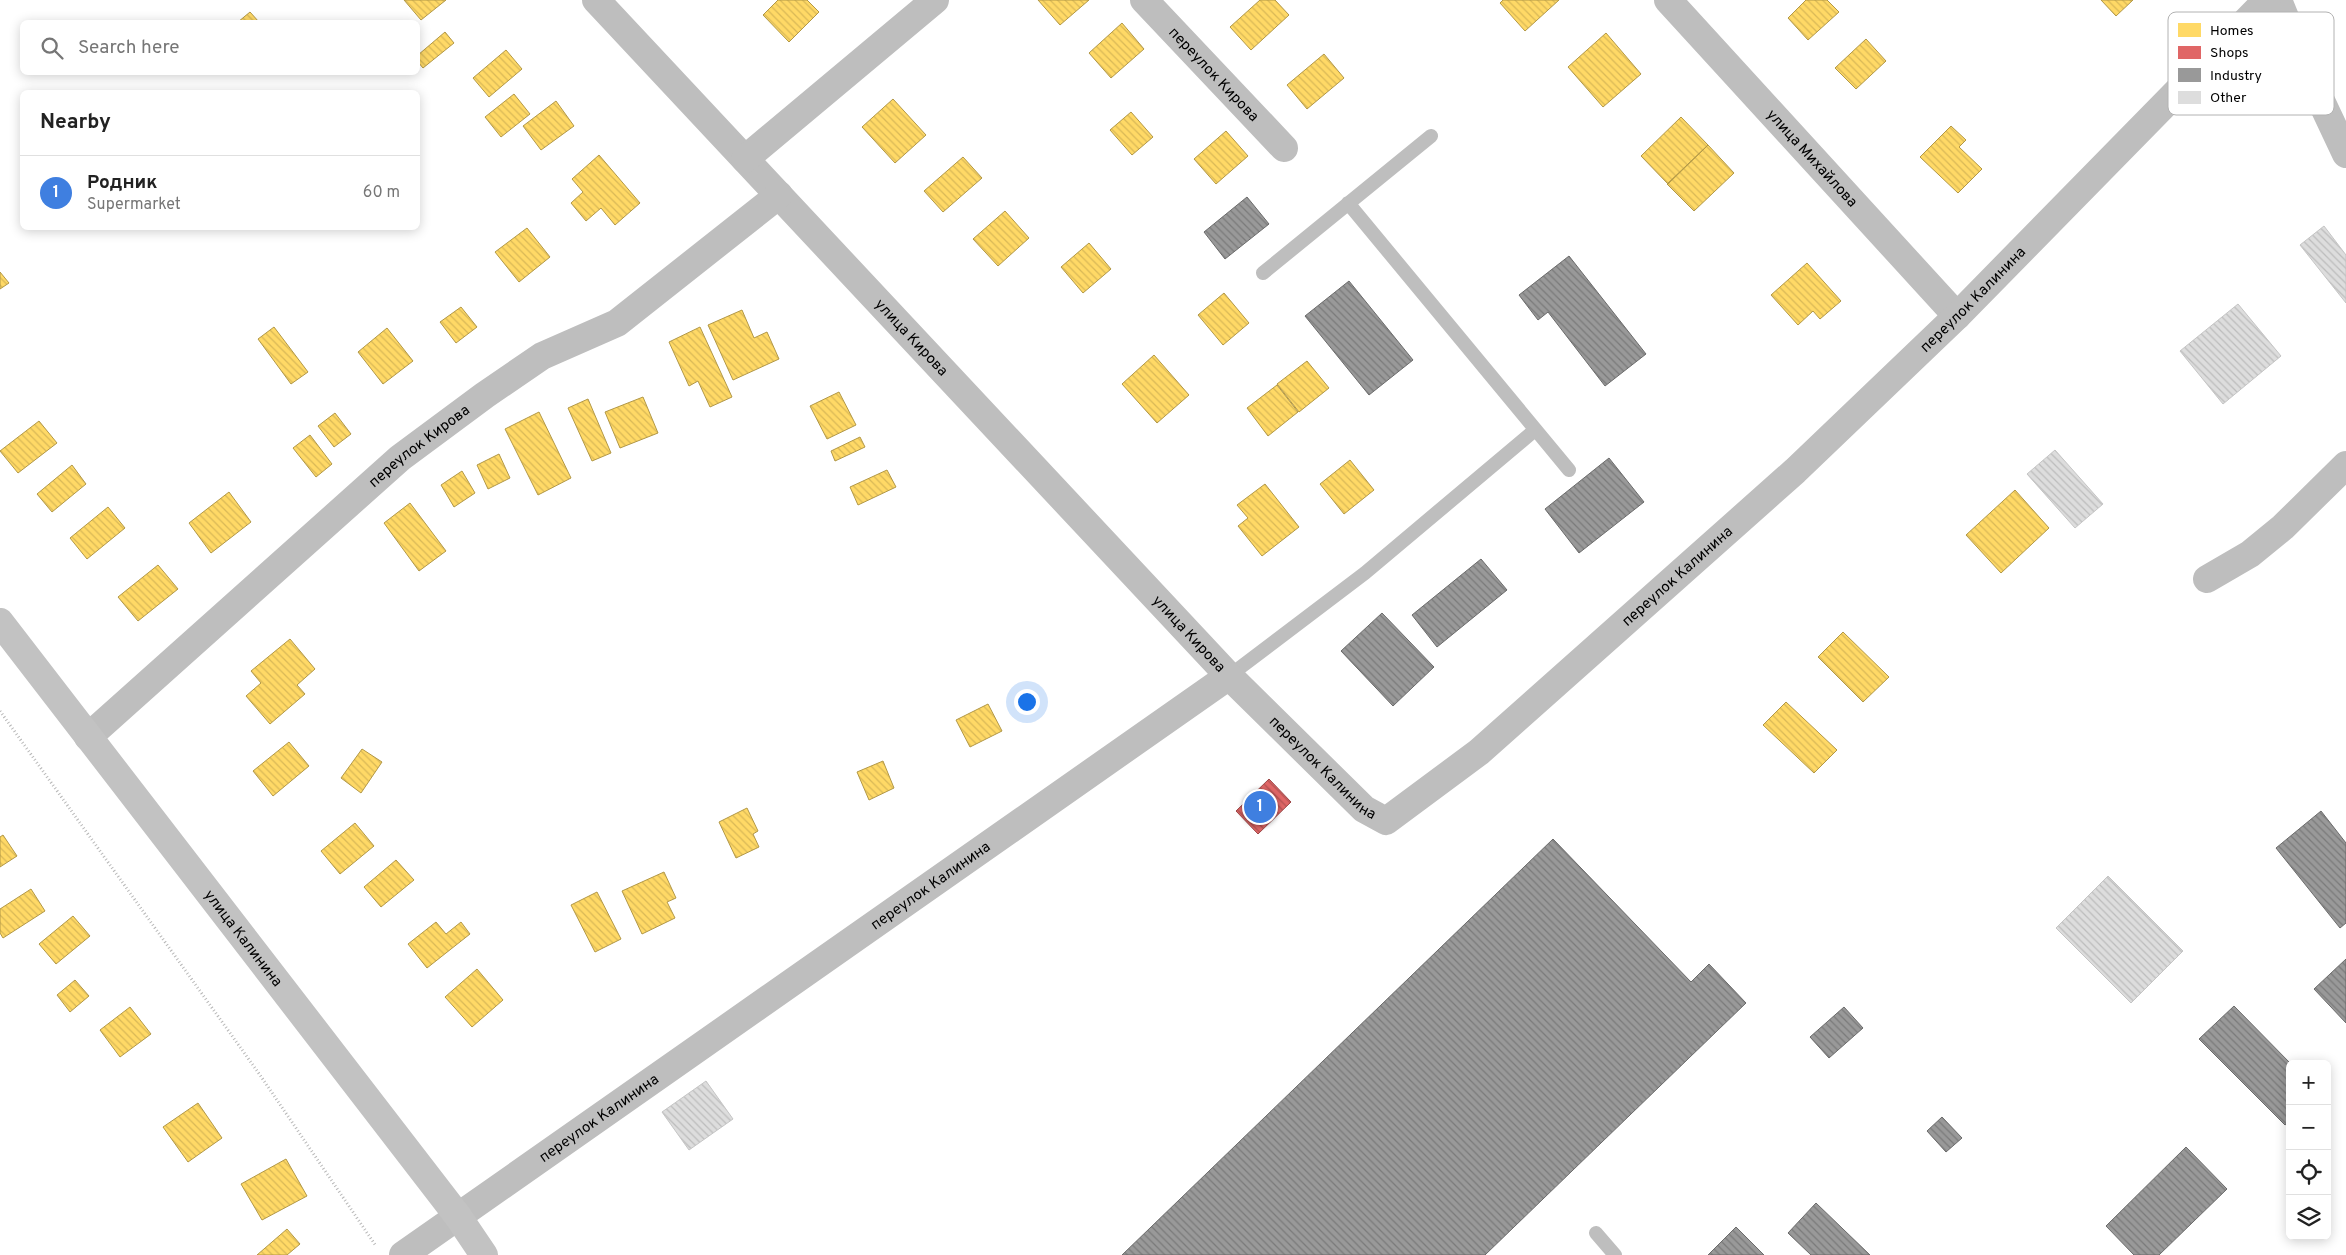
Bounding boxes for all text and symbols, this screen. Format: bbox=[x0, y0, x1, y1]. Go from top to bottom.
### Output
legend bbox=[2168, 12, 2334, 115]
search box bbox=[20, 20, 420, 75]
text: Homes bbox=[2210, 23, 2254, 40]
street label: переулок Кирова bbox=[1164, 24, 1262, 126]
icon: search bbox=[38, 34, 66, 62]
text: Search here bbox=[78, 36, 180, 60]
text: Shops bbox=[2210, 45, 2249, 62]
text: Industry bbox=[2210, 68, 2262, 85]
text: Other bbox=[2210, 90, 2247, 107]
street label: улица Михайлова bbox=[1762, 106, 1861, 212]
text: Nearby bbox=[40, 109, 111, 136]
text: Родник bbox=[87, 171, 158, 195]
text: 1 bbox=[53, 183, 59, 203]
text: 60 m bbox=[363, 183, 400, 203]
text: Supermarket bbox=[87, 195, 181, 215]
street label: переулок Калинина bbox=[1917, 243, 2031, 357]
street label: улица Кирова bbox=[870, 296, 951, 381]
street label: переулок Кирова bbox=[365, 401, 474, 492]
street label: переулок Калинина bbox=[1619, 523, 1737, 631]
street label: улица Кирова bbox=[1147, 592, 1229, 677]
your location bbox=[1014, 689, 1040, 715]
street label: переулок Калинина bbox=[1264, 713, 1379, 825]
pin: 1 bbox=[1244, 788, 1276, 826]
street label: переулок Калинина bbox=[868, 838, 995, 935]
street label: улица Калинина bbox=[199, 887, 286, 991]
map controls bbox=[2286, 1060, 2331, 1240]
button: + bbox=[2286, 1060, 2331, 1105]
street label: переулок Калинина bbox=[536, 1071, 663, 1168]
button: − bbox=[2286, 1105, 2331, 1150]
button: locate bbox=[2286, 1150, 2331, 1195]
button: layers bbox=[2286, 1195, 2331, 1240]

